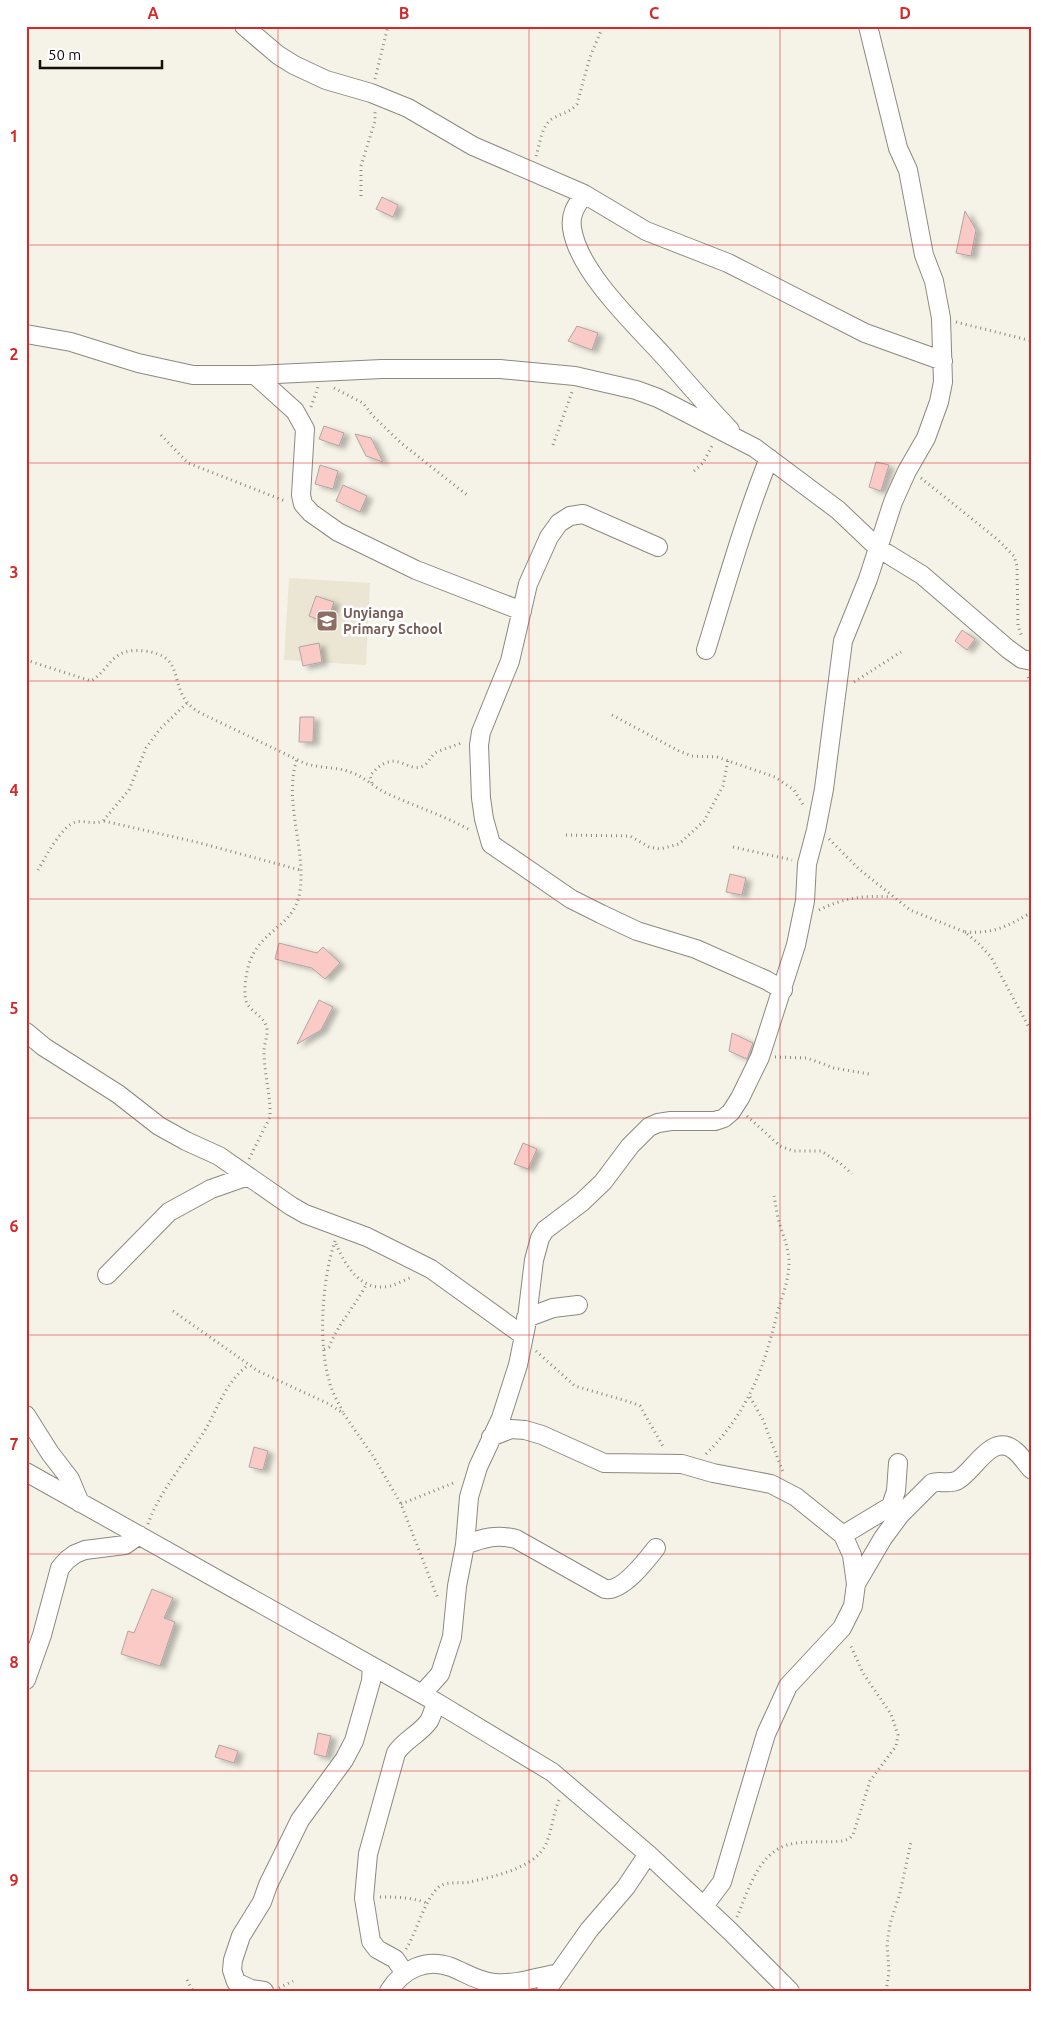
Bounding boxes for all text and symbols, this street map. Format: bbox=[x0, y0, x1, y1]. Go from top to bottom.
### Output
text: A bbox=[147, 4, 159, 22]
text: B bbox=[399, 4, 409, 22]
text: C bbox=[649, 4, 659, 22]
text: D bbox=[899, 4, 911, 22]
scale bar bbox=[40, 38, 162, 70]
text: 50 m bbox=[48, 46, 81, 63]
text: 1 bbox=[9, 127, 19, 145]
text: 2 bbox=[9, 345, 19, 363]
text: 3 bbox=[9, 563, 19, 581]
place label: Unyianga Primary School bbox=[343, 605, 442, 637]
school or university icon: Unyianga Primary School bbox=[315, 609, 339, 633]
text: 4 bbox=[9, 781, 19, 799]
text: 5 bbox=[9, 999, 19, 1017]
text: 6 bbox=[9, 1217, 19, 1235]
text: 7 bbox=[9, 1435, 19, 1453]
text: 8 bbox=[9, 1653, 19, 1671]
text: 9 bbox=[9, 1871, 19, 1889]

